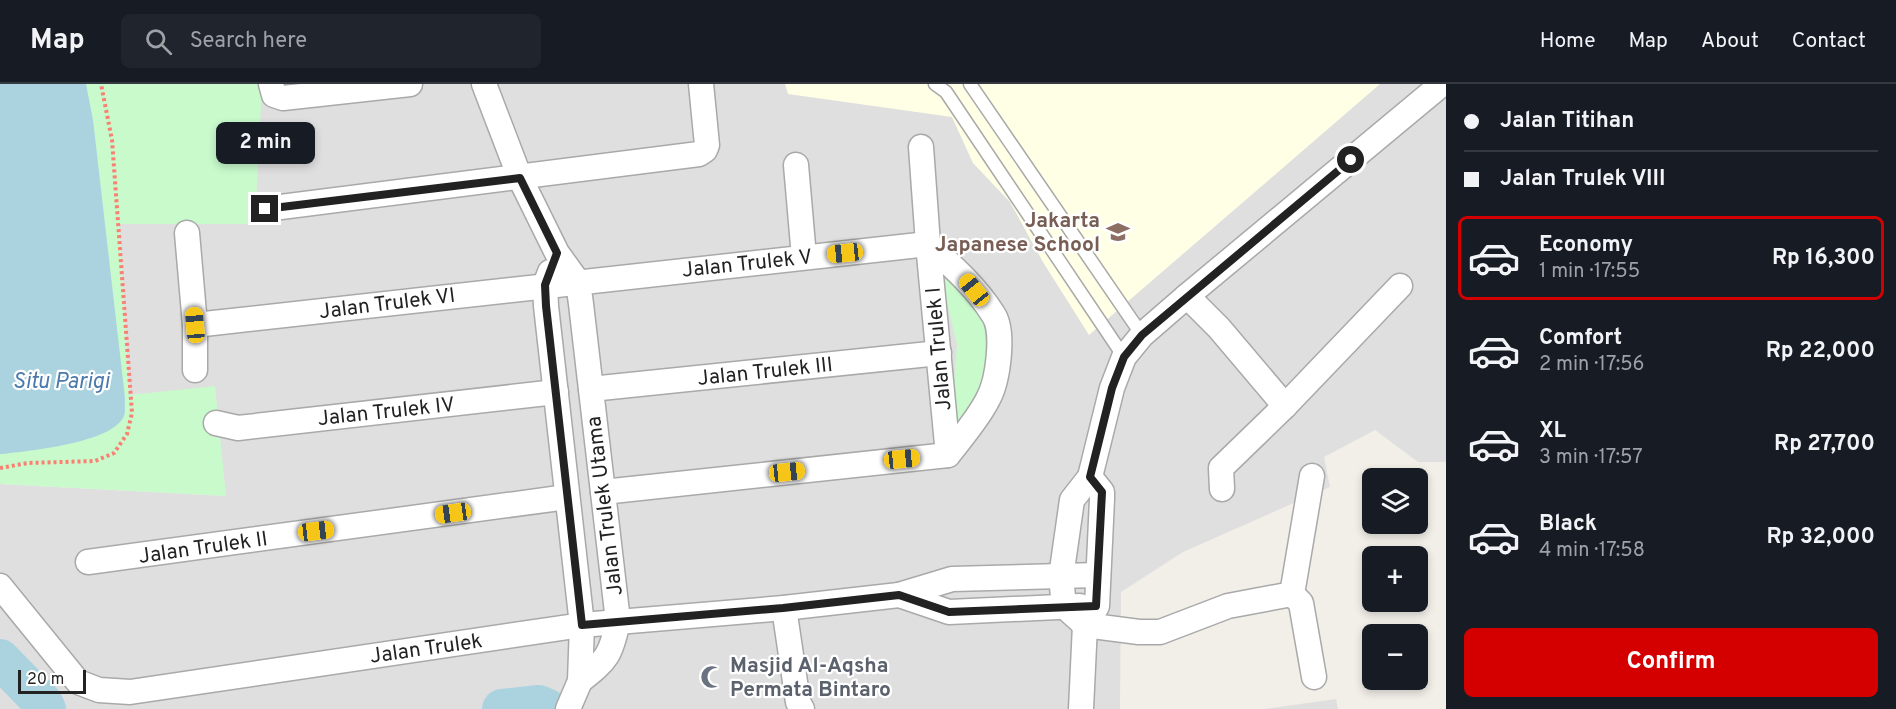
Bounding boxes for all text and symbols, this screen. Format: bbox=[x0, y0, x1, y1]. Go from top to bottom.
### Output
search box bbox=[121, 14, 541, 68]
text: Map bbox=[30, 23, 85, 59]
icon: search bbox=[142, 25, 175, 58]
text: Search here bbox=[190, 28, 307, 55]
text: Home bbox=[1540, 28, 1596, 55]
text: Map bbox=[1629, 28, 1668, 55]
text: About bbox=[1701, 28, 1759, 55]
text: Contact bbox=[1792, 28, 1866, 55]
text: Jalan Titihan bbox=[1500, 108, 1634, 135]
callout: 2 min bbox=[216, 122, 314, 164]
text: 2 min bbox=[239, 130, 292, 156]
route start bbox=[1337, 146, 1364, 173]
text: Jalan Trulek VIII bbox=[1500, 166, 1665, 193]
route end bbox=[251, 195, 278, 222]
place label: Jakarta Japanese School bbox=[935, 208, 1100, 259]
school or university icon: Jakarta Japanese School bbox=[1105, 219, 1131, 245]
icon: car bbox=[1467, 231, 1521, 285]
text: Economy bbox=[1539, 232, 1633, 259]
car bbox=[826, 242, 864, 264]
street label: Jalan Trulek V bbox=[681, 244, 814, 285]
text: Rp 16,300 bbox=[1772, 245, 1875, 272]
text: 1 min · 17:55 bbox=[1539, 259, 1640, 285]
car bbox=[956, 270, 992, 310]
street label: Jalan Trulek VI bbox=[317, 283, 457, 326]
street label: Jalan Trulek I bbox=[921, 286, 958, 412]
car bbox=[184, 306, 206, 344]
icon: car bbox=[1467, 324, 1521, 378]
text: Comfort bbox=[1539, 325, 1622, 352]
text: Rp 22,000 bbox=[1766, 338, 1875, 365]
street label: Jalan Trulek III bbox=[696, 352, 834, 393]
text: 2 min · 17:56 bbox=[1539, 352, 1645, 378]
water label: Situ Parigi bbox=[13, 369, 111, 396]
street label: Jalan Trulek IV bbox=[316, 392, 456, 433]
street label: Jalan Trulek Utama bbox=[581, 414, 630, 597]
icon: car bbox=[1467, 417, 1521, 471]
text: XL bbox=[1539, 418, 1566, 445]
text: Rp 27,700 bbox=[1774, 431, 1875, 458]
text: 3 min · 17:57 bbox=[1539, 445, 1643, 471]
car bbox=[883, 448, 921, 470]
car bbox=[768, 461, 806, 483]
map controls bbox=[1362, 468, 1428, 690]
button: layers bbox=[1362, 468, 1428, 534]
car bbox=[434, 502, 472, 524]
icon: car bbox=[1467, 510, 1521, 564]
text: Black bbox=[1539, 511, 1597, 538]
car bbox=[297, 520, 335, 542]
text: Rp 32,000 bbox=[1766, 524, 1875, 551]
street label: Jalan Trulek II bbox=[137, 526, 270, 571]
text: 4 min · 17:58 bbox=[1539, 538, 1645, 564]
button: + bbox=[1362, 546, 1428, 612]
button: − bbox=[1362, 624, 1428, 690]
street label: Jalan Trulek bbox=[368, 628, 484, 671]
button: Confirm bbox=[1464, 628, 1878, 697]
place label: Masjid Al-Aqsha Permata Bintaro bbox=[730, 653, 891, 704]
mosque icon: Masjid Al-Aqsha Permata Bintaro bbox=[699, 664, 725, 690]
scale bar bbox=[18, 667, 86, 694]
text: 20 m bbox=[27, 670, 64, 690]

